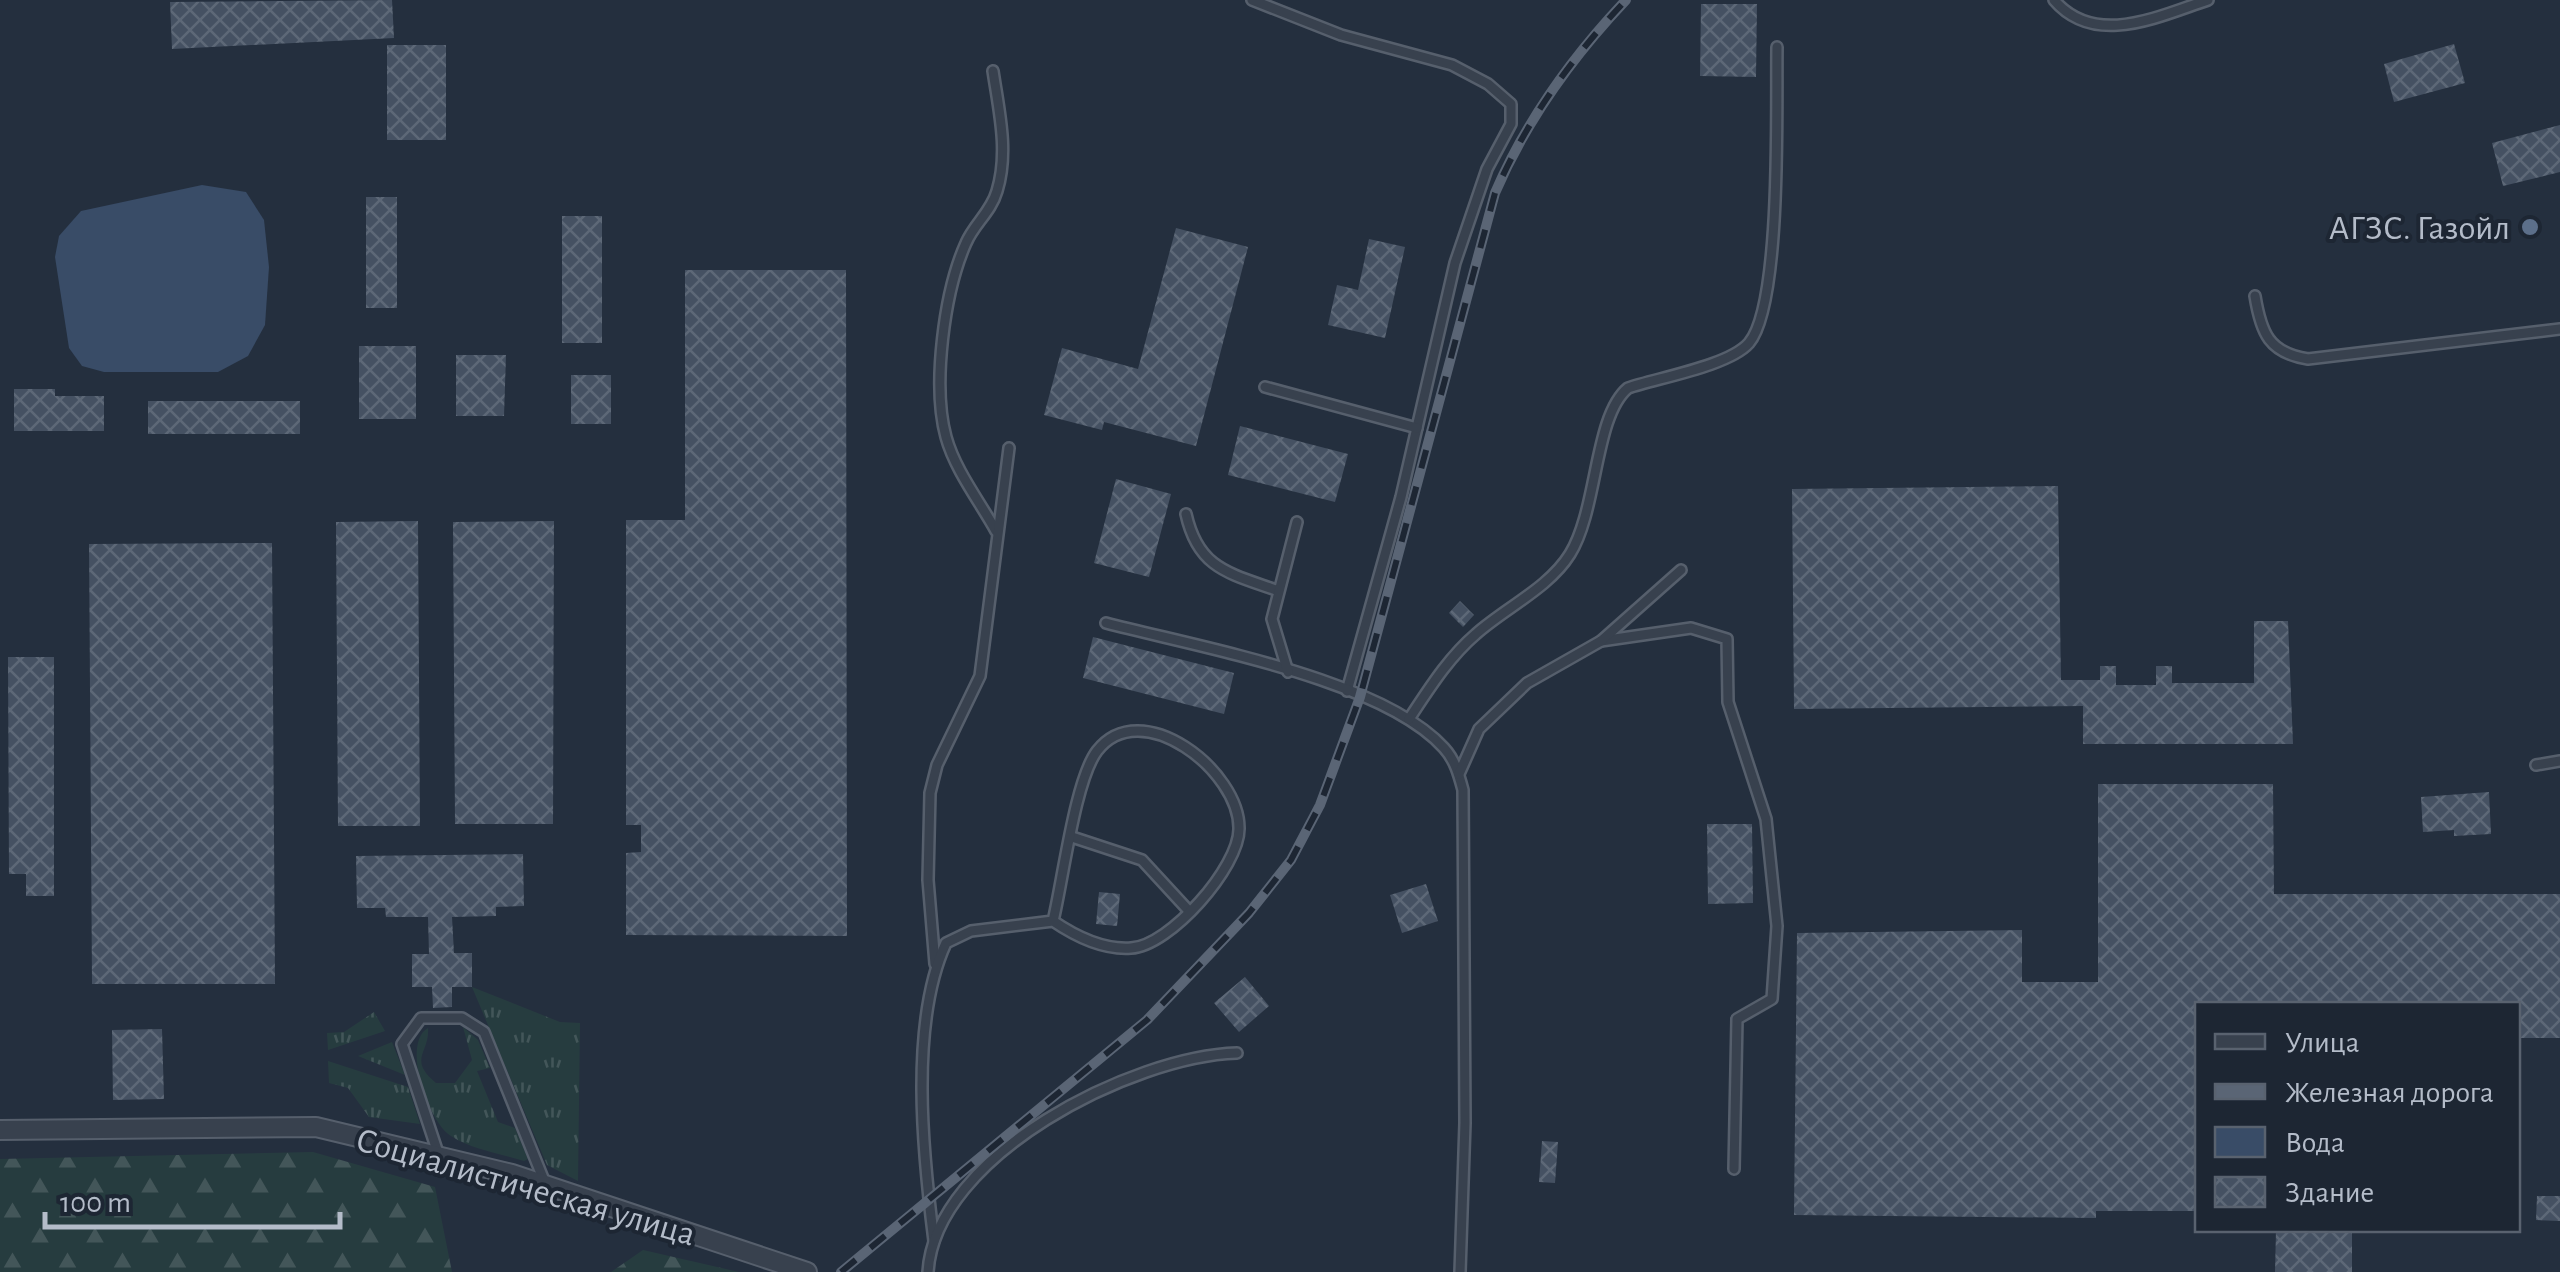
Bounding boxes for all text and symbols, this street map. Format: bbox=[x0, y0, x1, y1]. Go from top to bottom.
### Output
place label: АГЗС. Газойл bbox=[2329, 211, 2510, 246]
marker: АГЗС. Газойл bbox=[2519, 216, 2541, 238]
legend bbox=[2195, 1002, 2520, 1232]
text: Улица bbox=[2285, 1028, 2360, 1058]
text: Железная дорога bbox=[2285, 1078, 2494, 1108]
street label: Социалистическая улица bbox=[352, 1122, 699, 1253]
text: Вода bbox=[2285, 1128, 2345, 1158]
scale bar bbox=[45, 1167, 340, 1229]
text: Здание bbox=[2285, 1178, 2374, 1208]
text: 100 m bbox=[60, 1188, 131, 1218]

